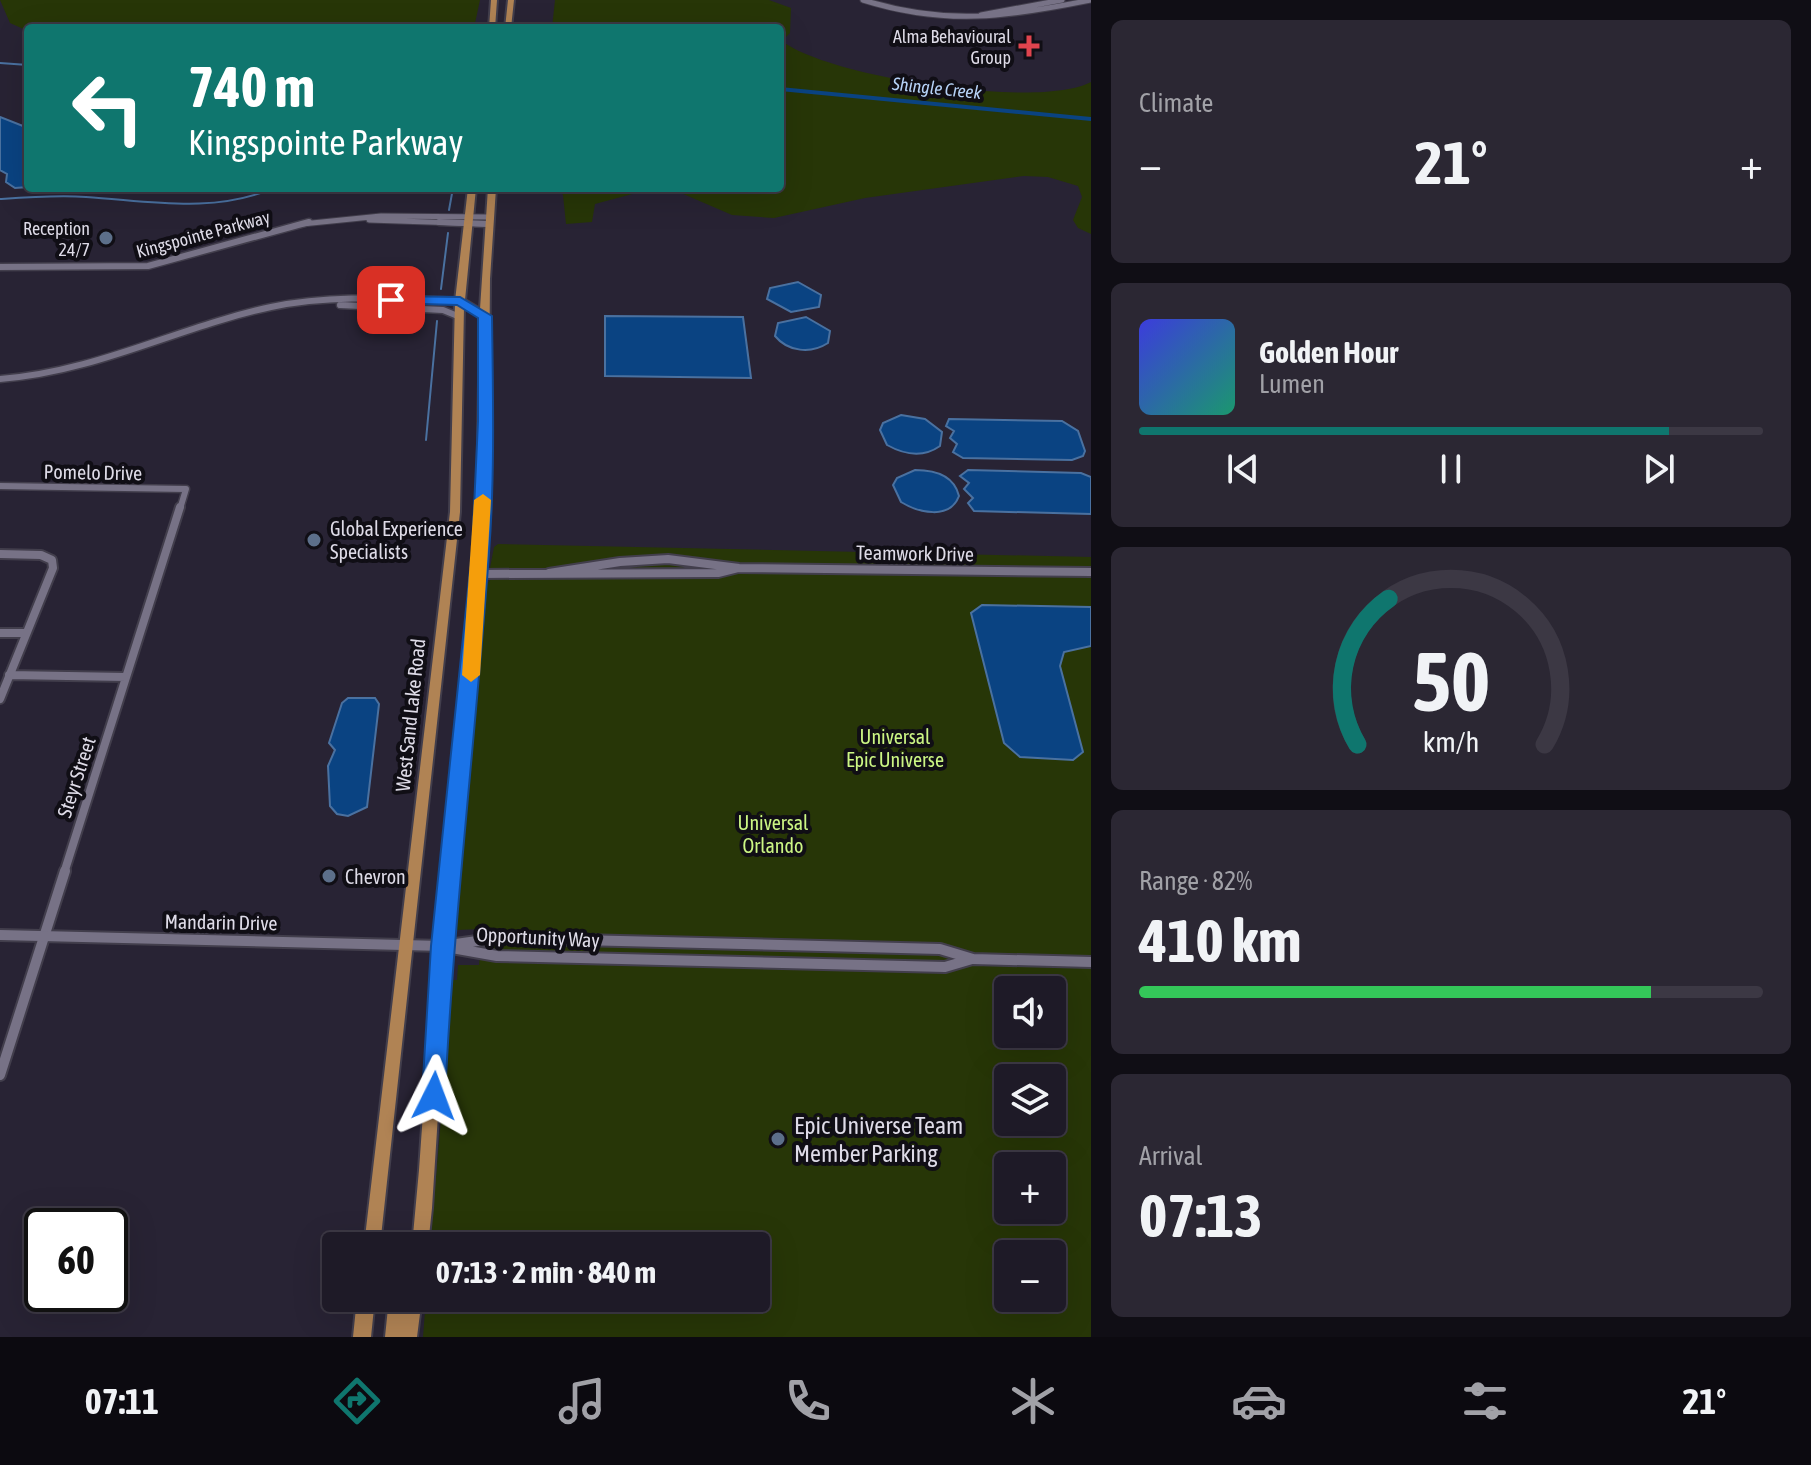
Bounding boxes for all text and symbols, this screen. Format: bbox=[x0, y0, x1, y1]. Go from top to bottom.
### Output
place label: Alma Behavioural Group bbox=[893, 26, 1011, 68]
marker: Alma Behavioural Group bbox=[1018, 35, 1040, 57]
text: 740 m bbox=[188, 55, 315, 119]
icon: left bbox=[56, 56, 160, 160]
water label: Shingle Creek bbox=[890, 73, 984, 103]
text: Climate bbox=[1139, 88, 1213, 118]
text: Kingspointe Parkway bbox=[188, 121, 463, 163]
text: 21° bbox=[1415, 128, 1487, 197]
text: − bbox=[1139, 138, 1162, 188]
text: + bbox=[1740, 138, 1763, 188]
street label: Kingspointe Parkway bbox=[134, 206, 272, 262]
place label: Reception 24/7 bbox=[23, 218, 90, 260]
marker: Reception 24/7 bbox=[97, 229, 115, 247]
pin bbox=[357, 266, 425, 334]
icon: arrive bbox=[369, 278, 413, 322]
text: Golden Hour bbox=[1259, 335, 1398, 369]
text: Lumen bbox=[1259, 369, 1325, 399]
icon: previous bbox=[1221, 447, 1265, 491]
icon: pause bbox=[1429, 447, 1473, 491]
icon: next bbox=[1637, 447, 1681, 491]
street label: Pomelo Drive bbox=[44, 460, 142, 484]
place label: Global Experience Specialists bbox=[330, 517, 463, 563]
marker: Global Experience Specialists bbox=[305, 531, 323, 549]
street label: Teamwork Drive bbox=[856, 540, 974, 566]
text: 50 bbox=[1412, 632, 1490, 728]
street label: West Sand Lake Road bbox=[391, 637, 429, 793]
park label: Universal Epic Universe bbox=[846, 725, 944, 771]
text: km/h bbox=[1423, 725, 1479, 758]
street label: Steyr Street bbox=[52, 733, 100, 820]
park label: Universal Orlando bbox=[738, 811, 809, 857]
place label: Chevron bbox=[345, 865, 406, 888]
text: Range · 82% bbox=[1139, 866, 1252, 896]
marker: Chevron bbox=[320, 867, 338, 885]
text: 410 km bbox=[1139, 906, 1301, 975]
street label: Mandarin Drive bbox=[164, 910, 278, 934]
street label: Opportunity Way bbox=[476, 922, 600, 952]
map controls bbox=[994, 976, 1066, 1312]
button: sound bbox=[994, 976, 1066, 1048]
position arrow bbox=[392, 1054, 476, 1138]
button: layers bbox=[994, 1064, 1066, 1136]
place label: Epic Universe Team Member Parking bbox=[794, 1112, 963, 1167]
marker: Epic Universe Team Member Parking bbox=[769, 1130, 787, 1148]
text: Arrival bbox=[1139, 1141, 1203, 1171]
button: + bbox=[994, 1152, 1066, 1224]
text: 07:13 bbox=[1139, 1181, 1262, 1250]
speed limit sign: 60 bbox=[24, 1208, 128, 1312]
button: − bbox=[994, 1240, 1066, 1312]
text: 07:13 · 2 min · 840 m bbox=[436, 1255, 656, 1289]
icon: directions bbox=[329, 1373, 385, 1429]
icon: music bbox=[554, 1373, 610, 1429]
icon: phone bbox=[780, 1373, 836, 1429]
icon: climate bbox=[1005, 1373, 1061, 1429]
icon: car bbox=[1231, 1373, 1287, 1429]
icon: filters bbox=[1457, 1373, 1513, 1429]
text: 07:11 bbox=[85, 1380, 159, 1422]
text: 21° bbox=[1682, 1380, 1726, 1422]

